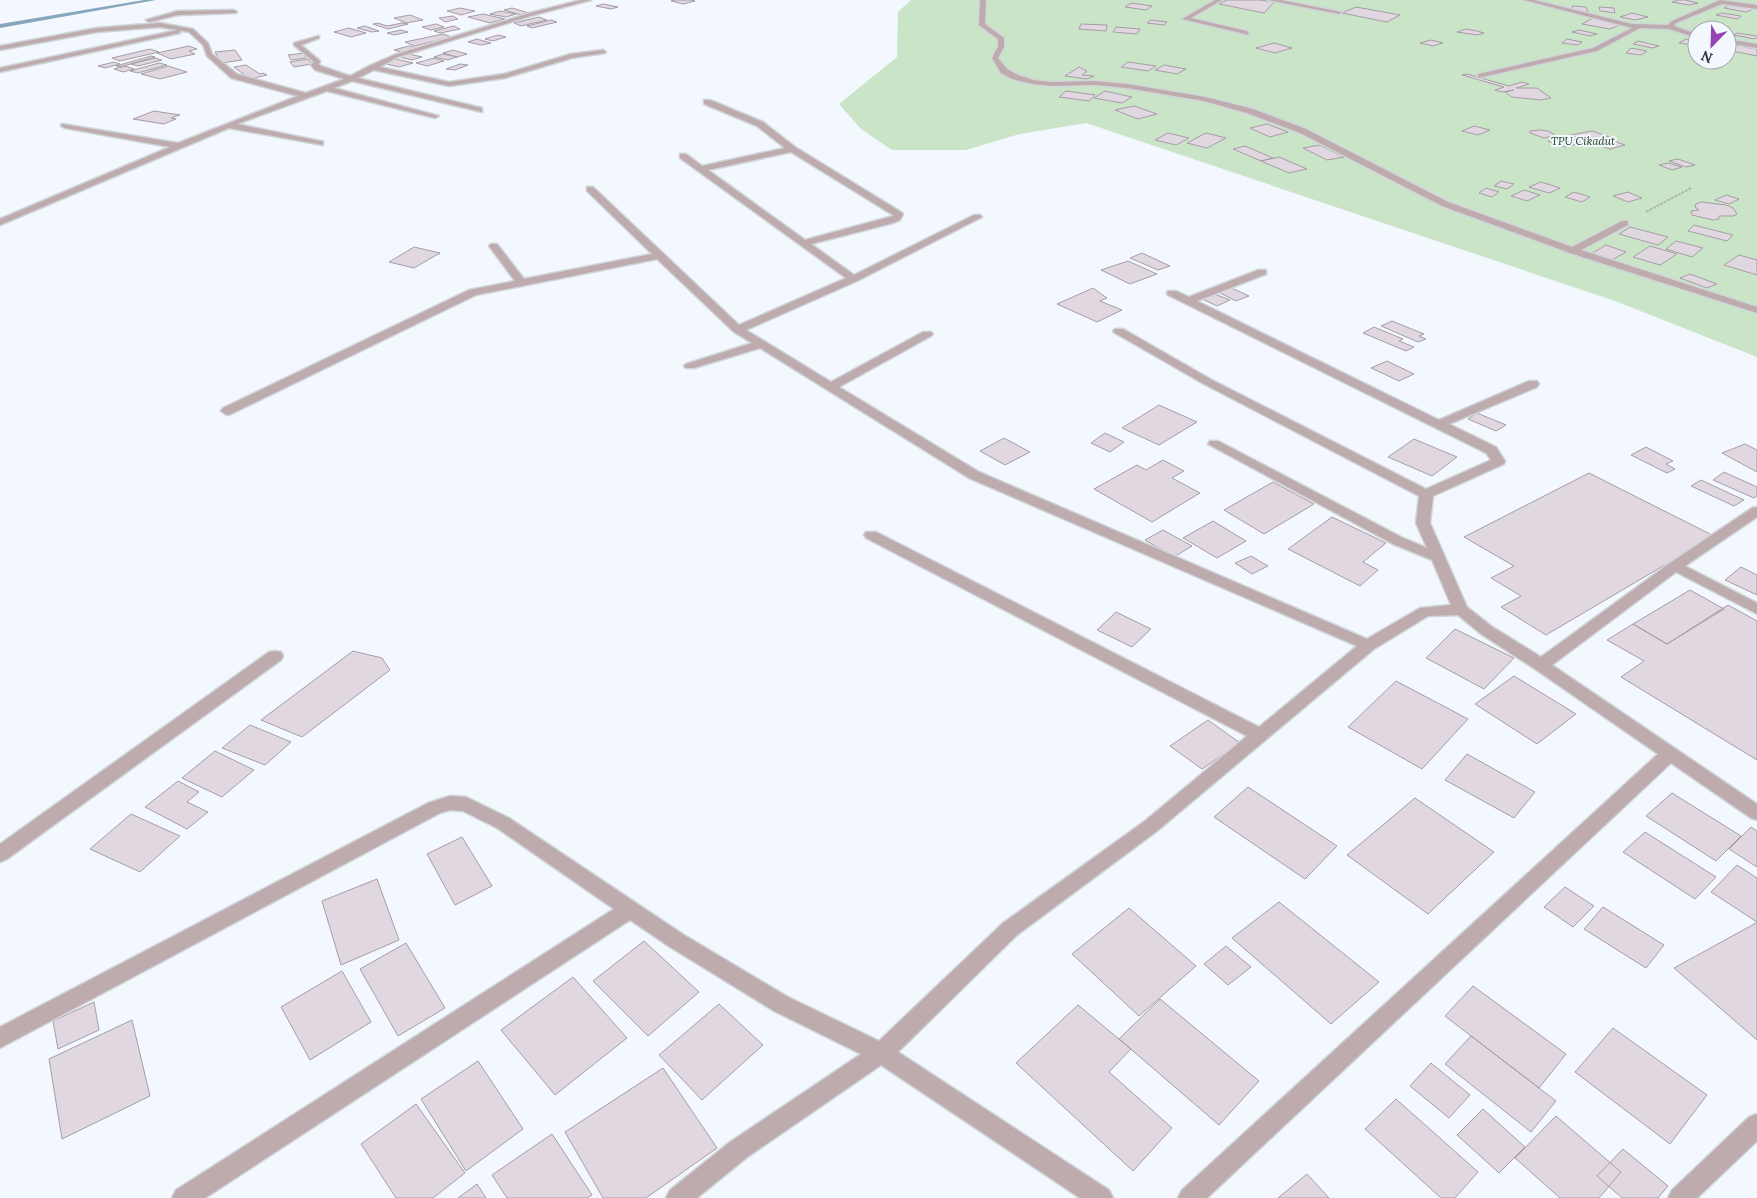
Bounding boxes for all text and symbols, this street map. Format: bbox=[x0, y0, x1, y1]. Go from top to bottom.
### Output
north arrow bbox=[1687, 20, 1737, 70]
text: N bbox=[1698, 46, 1715, 67]
park label: TPU Cikadut bbox=[1551, 134, 1615, 148]

